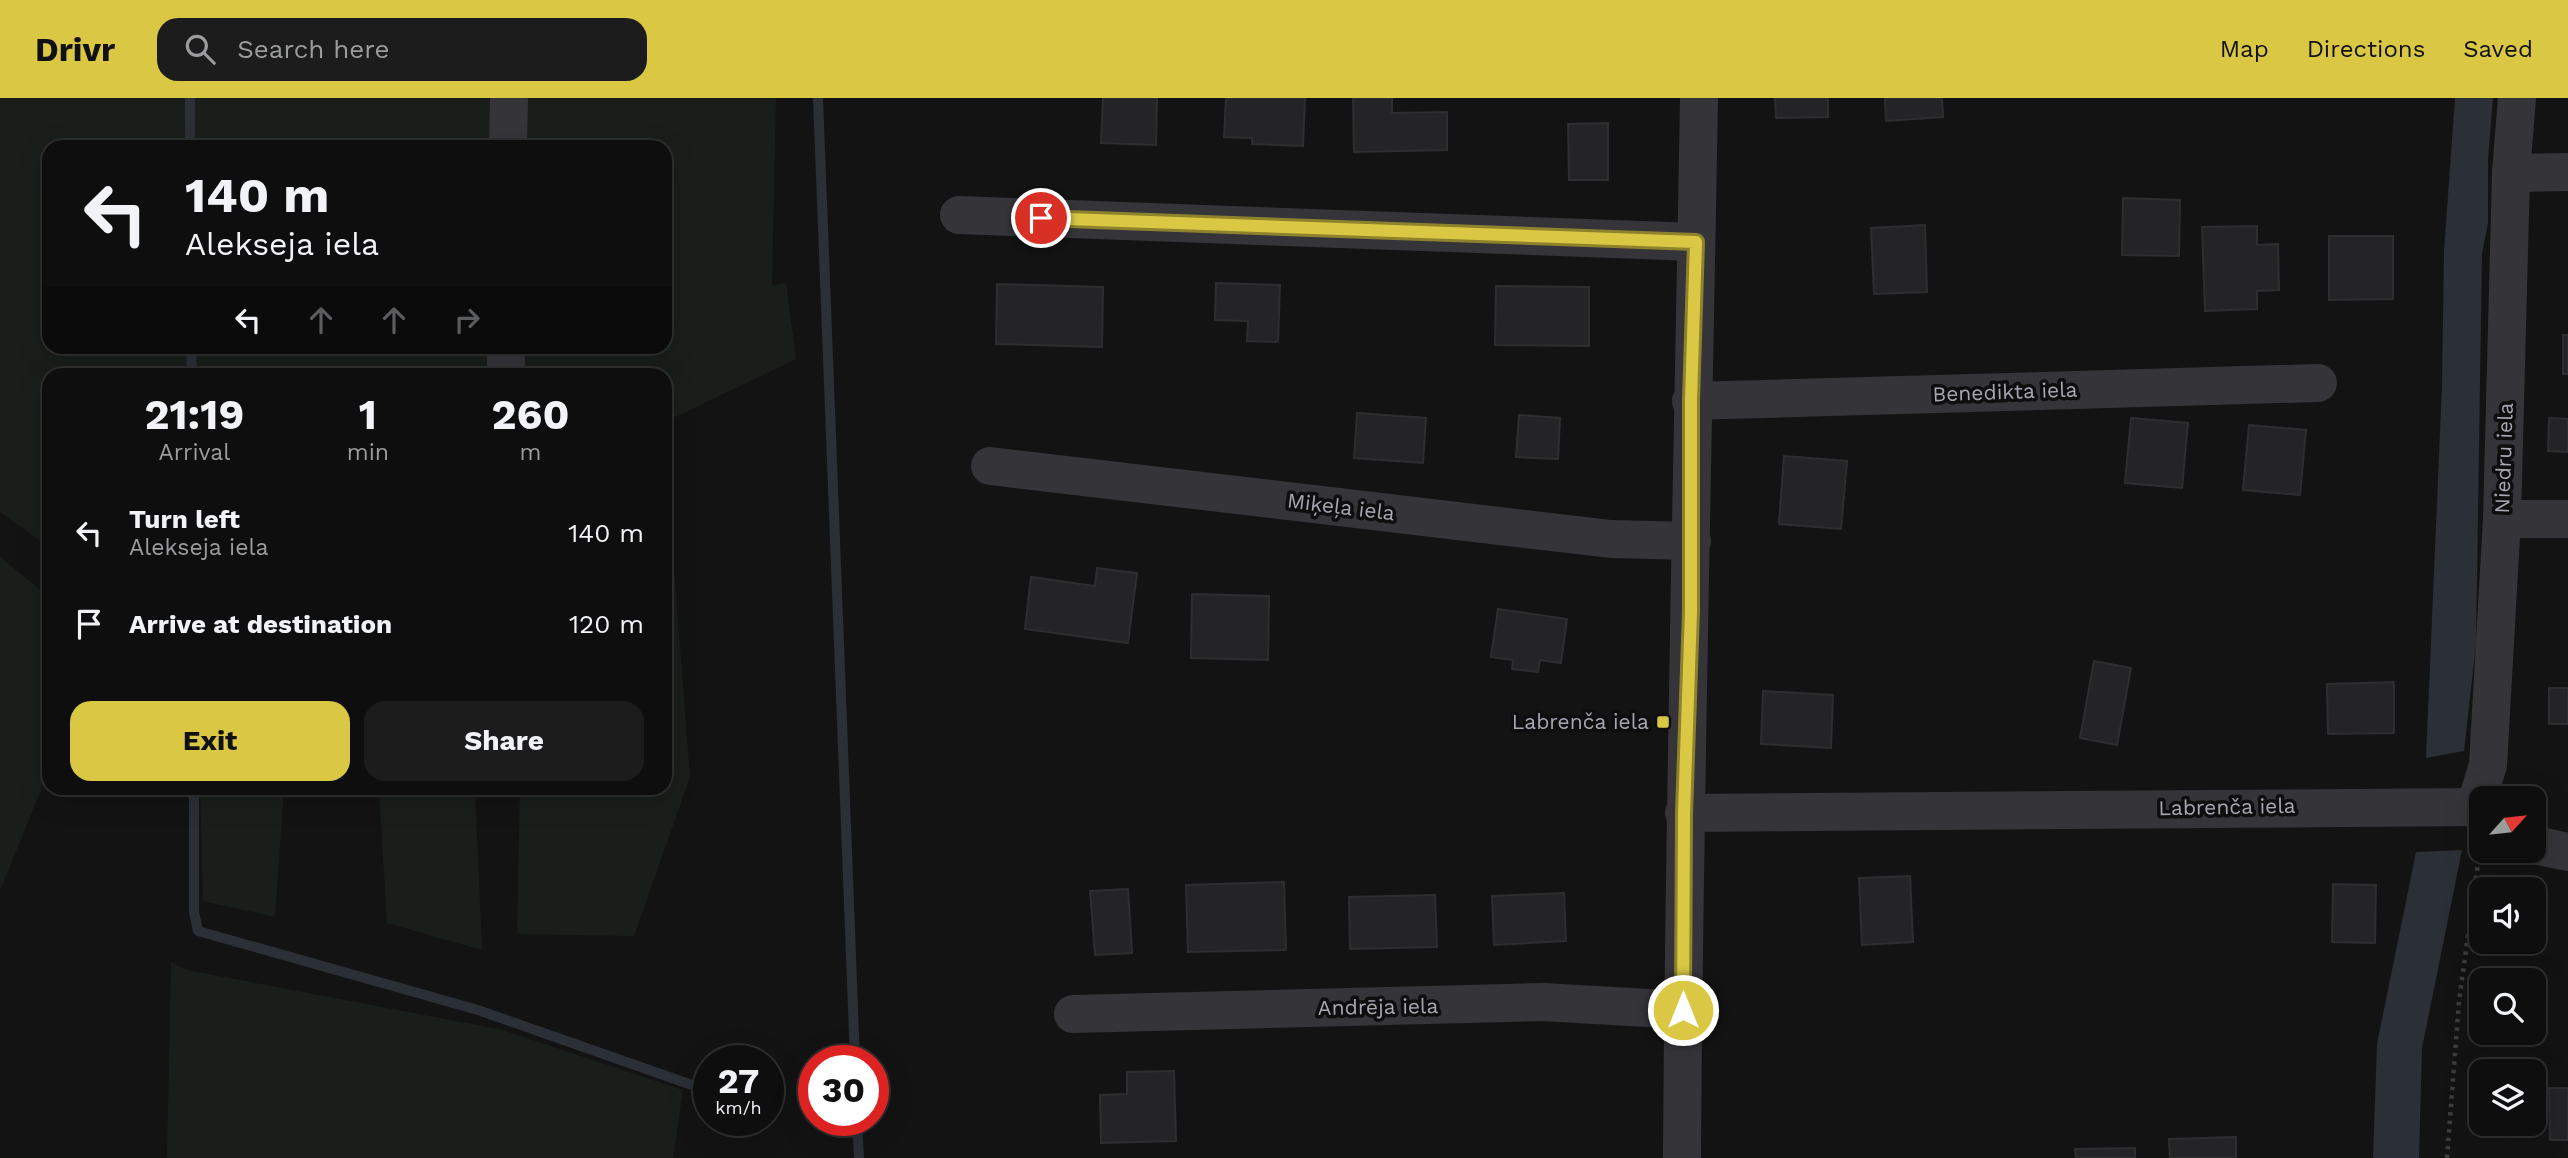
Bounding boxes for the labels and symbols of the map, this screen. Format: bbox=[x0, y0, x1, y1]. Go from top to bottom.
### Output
pin bbox=[1011, 188, 1071, 248]
street label: Benedikta iela bbox=[1932, 376, 2078, 407]
street label: Niedru iela bbox=[2489, 402, 2518, 514]
street label: Miķeļa iela bbox=[1286, 488, 1396, 526]
place label: Labrenča iela bbox=[1512, 709, 1649, 734]
marker: Labrenča iela bbox=[1655, 714, 1671, 730]
north arrow bbox=[2469, 786, 2546, 863]
street label: Labrenča iela bbox=[2158, 793, 2296, 820]
position arrow bbox=[1646, 973, 1720, 1047]
street label: Andrēja iela bbox=[1318, 993, 1439, 1020]
speed limit sign: 30 bbox=[798, 1045, 889, 1136]

